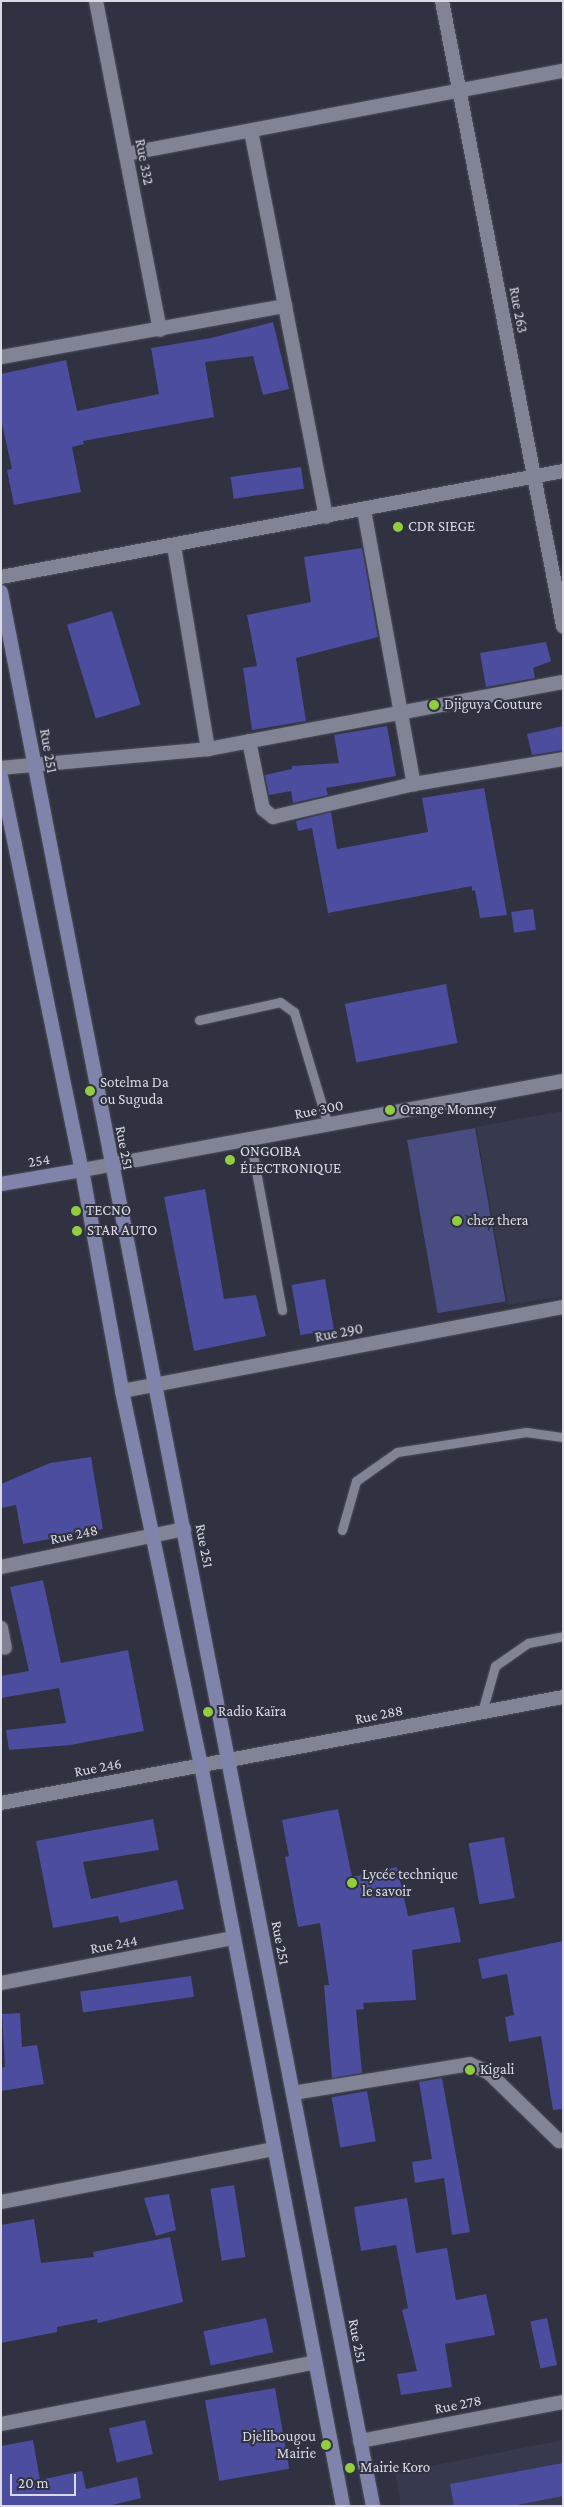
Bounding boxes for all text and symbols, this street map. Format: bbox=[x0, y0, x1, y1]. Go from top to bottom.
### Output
street label: Rue 332 bbox=[131, 137, 157, 187]
street label: Rue 263 bbox=[505, 285, 531, 335]
place label: CDR SIEGE bbox=[408, 518, 475, 536]
marker: CDR SIEGE bbox=[392, 521, 404, 533]
place label: Djiguya Couture bbox=[444, 696, 542, 714]
marker: Djiguya Couture bbox=[428, 699, 440, 711]
street label: Rue 251 bbox=[35, 727, 61, 775]
place label: Sotelma Da ou Suguda bbox=[100, 1073, 169, 1108]
marker: Sotelma Da ou Suguda bbox=[84, 1085, 96, 1097]
street label: Rue 300 bbox=[293, 1096, 345, 1124]
place label: Orange Monney bbox=[400, 1101, 496, 1119]
marker: Orange Monney bbox=[384, 1104, 396, 1116]
street label: Rue 251 bbox=[111, 1124, 137, 1172]
place label: ONGOIBA ÉLECTRONIQUE bbox=[240, 1142, 341, 1177]
street label: 254 bbox=[27, 1150, 51, 1172]
marker: ONGOIBA ÉLECTRONIQUE bbox=[224, 1154, 236, 1166]
place label: TECNO bbox=[86, 1202, 131, 1220]
marker: TECNO bbox=[70, 1205, 82, 1217]
place label: chez thera bbox=[467, 1212, 529, 1230]
marker: chez thera bbox=[451, 1215, 463, 1227]
place label: STAR AUTO bbox=[87, 1222, 157, 1240]
marker: STAR AUTO bbox=[71, 1225, 83, 1237]
street label: Rue 290 bbox=[313, 1320, 365, 1346]
street label: Rue 248 bbox=[48, 1521, 100, 1549]
street label: Rue 251 bbox=[191, 1522, 217, 1570]
street label: Rue 288 bbox=[353, 1702, 405, 1728]
place label: Radio Kaïra bbox=[218, 1703, 287, 1721]
marker: Radio Kaïra bbox=[202, 1706, 214, 1718]
street label: Rue 246 bbox=[73, 1755, 123, 1781]
place label: Lycée technique le savoir bbox=[362, 1865, 458, 1900]
marker: Lycée technique le savoir bbox=[346, 1877, 358, 1889]
street label: Rue 251 bbox=[267, 1919, 293, 1967]
street label: Rue 244 bbox=[89, 1932, 139, 1958]
place label: Kigali bbox=[480, 2061, 515, 2079]
marker: Kigali bbox=[464, 2064, 476, 2076]
street label: Rue 251 bbox=[344, 2317, 370, 2365]
street label: Rue 278 bbox=[433, 2392, 483, 2418]
place label: Djelibougou Mairie bbox=[242, 2427, 316, 2462]
marker: Djelibougou Mairie bbox=[320, 2439, 332, 2451]
place label: Mairie Koro bbox=[360, 2459, 430, 2477]
marker: Mairie Koro bbox=[344, 2462, 356, 2474]
scale bar bbox=[12, 2464, 79, 2496]
text: 20 m bbox=[18, 2475, 49, 2491]

